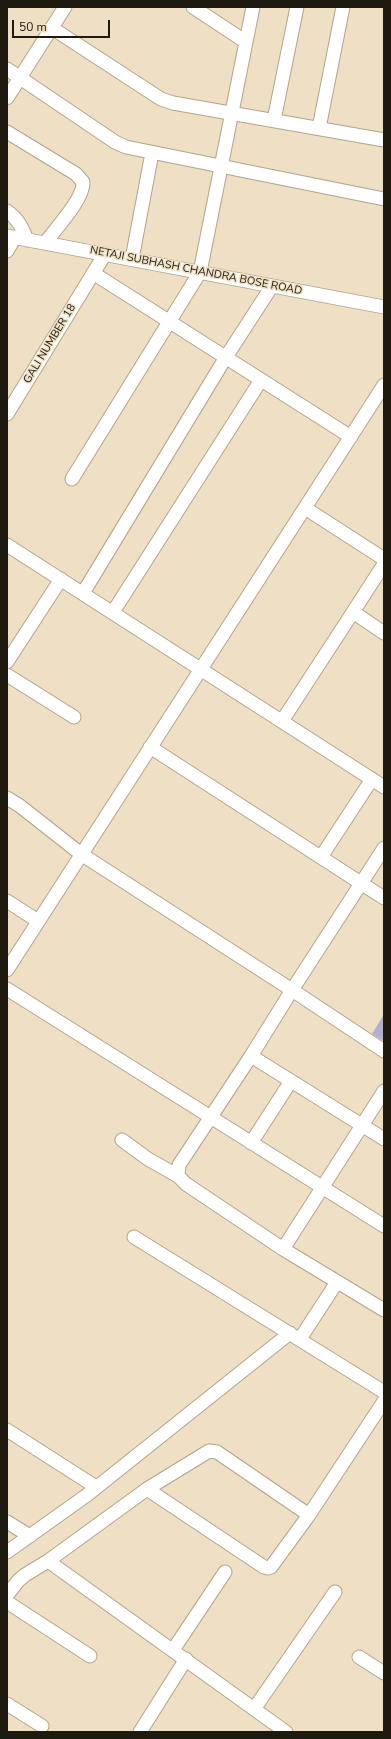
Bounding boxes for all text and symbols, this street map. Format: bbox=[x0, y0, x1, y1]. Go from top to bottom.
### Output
scale bar bbox=[14, 12, 112, 38]
text: 50 m bbox=[19, 19, 47, 35]
street label: NETAJI SUBHASH CHANDRA BOSE ROAD bbox=[89, 244, 303, 298]
street label: GALI NUMBER 18 bbox=[21, 302, 79, 386]

